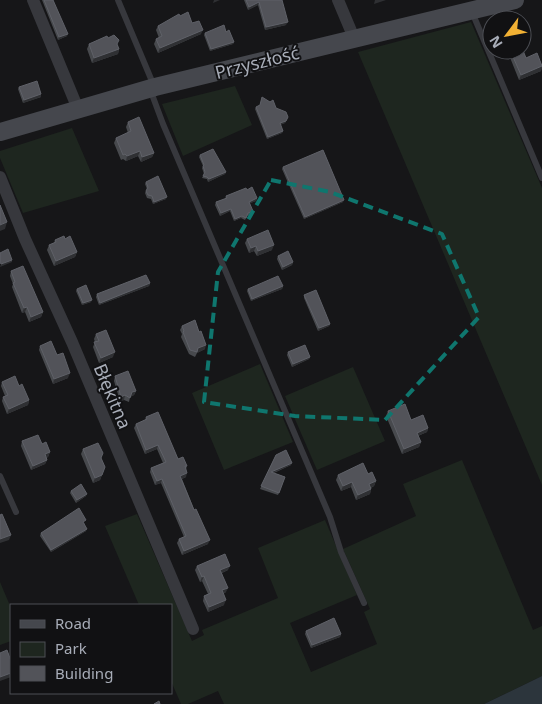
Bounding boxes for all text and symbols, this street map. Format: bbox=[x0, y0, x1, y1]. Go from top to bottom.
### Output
north arrow bbox=[482, 10, 532, 60]
text: N bbox=[484, 32, 507, 52]
street label: Przyszłość bbox=[212, 40, 302, 84]
street label: Błękitna bbox=[89, 360, 137, 432]
legend bbox=[10, 604, 172, 694]
text: Road bbox=[55, 613, 91, 633]
text: Park bbox=[55, 638, 87, 658]
text: Building bbox=[55, 663, 113, 683]

